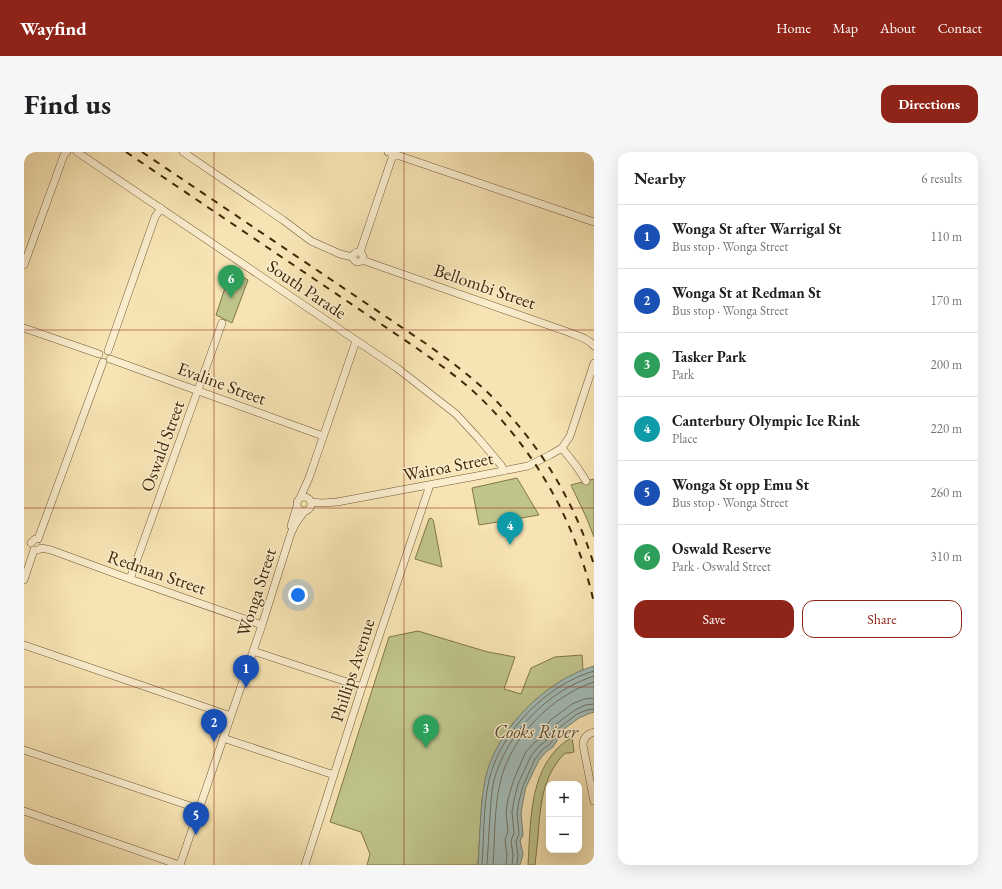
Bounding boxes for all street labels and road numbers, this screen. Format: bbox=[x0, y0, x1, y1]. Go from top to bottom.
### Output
street label: South Parade bbox=[263, 254, 351, 324]
street label: Bellombi Street bbox=[431, 258, 539, 314]
street label: Evaline Street bbox=[174, 356, 270, 410]
street label: Oswald Street bbox=[135, 397, 189, 495]
street label: Wairoa Street bbox=[401, 446, 495, 486]
street label: Redman Street bbox=[105, 544, 210, 600]
street label: Wonga Street bbox=[231, 545, 281, 639]
street label: Phillips Avenue bbox=[325, 616, 379, 724]

